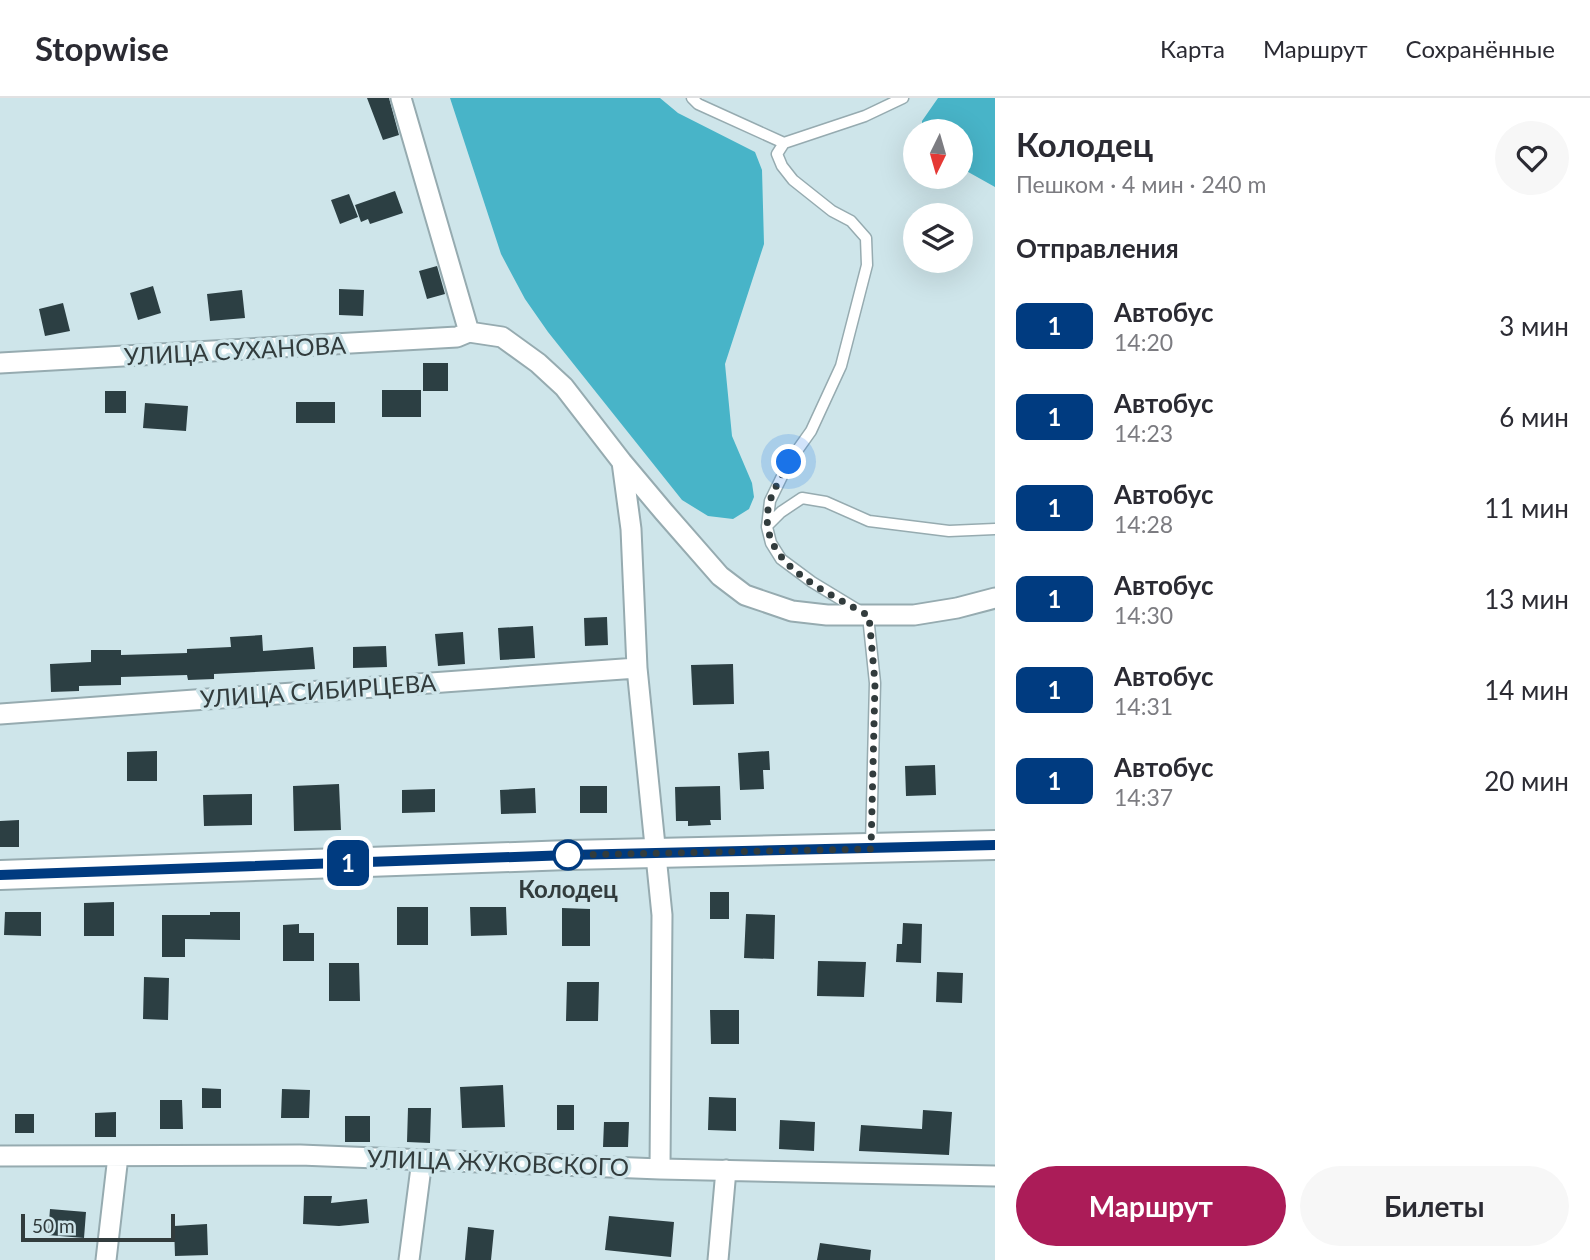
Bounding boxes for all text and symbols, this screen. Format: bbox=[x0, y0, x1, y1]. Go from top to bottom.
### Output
text: Stopwise bbox=[35, 28, 169, 68]
text: Карта bbox=[1160, 34, 1225, 63]
text: Маршрут bbox=[1263, 34, 1368, 63]
text: Сохранённые bbox=[1406, 34, 1555, 63]
north arrow bbox=[903, 119, 973, 189]
map controls bbox=[903, 119, 973, 273]
button: heart bbox=[1495, 121, 1569, 195]
text: Колодец bbox=[1016, 124, 1153, 164]
text: Пешком · 4 мин · 240 m bbox=[1016, 170, 1266, 198]
button: layers bbox=[903, 203, 973, 273]
text: Отправления bbox=[1016, 232, 1179, 264]
text: Автобус bbox=[1114, 296, 1213, 328]
text: 3 мин bbox=[1499, 310, 1569, 342]
text: 1 bbox=[1048, 311, 1061, 340]
text: 14:20 bbox=[1114, 328, 1173, 356]
street label: УЛИЦА СУХАНОВА bbox=[123, 330, 348, 370]
text: Автобус bbox=[1114, 387, 1213, 419]
text: 6 мин bbox=[1499, 401, 1569, 433]
text: 1 bbox=[1048, 402, 1061, 431]
text: 14:23 bbox=[1114, 419, 1173, 447]
your location bbox=[771, 444, 806, 479]
text: Автобус bbox=[1114, 478, 1213, 510]
text: 11 мин bbox=[1484, 492, 1569, 524]
text: 1 bbox=[1048, 493, 1061, 522]
text: 14:28 bbox=[1114, 510, 1173, 538]
text: Автобус bbox=[1114, 569, 1213, 601]
text: 13 мин bbox=[1484, 583, 1569, 615]
text: 1 bbox=[1048, 584, 1061, 613]
text: 14:30 bbox=[1114, 601, 1173, 629]
text: Автобус bbox=[1114, 660, 1213, 692]
street label: УЛИЦА СИБИРЦЕВА bbox=[199, 667, 438, 713]
text: 14 мин bbox=[1484, 674, 1569, 706]
text: 1 bbox=[1048, 675, 1061, 704]
text: 14:31 bbox=[1114, 692, 1173, 720]
text: Автобус bbox=[1114, 751, 1213, 783]
text: 20 мин bbox=[1484, 765, 1569, 797]
text: 1 bbox=[1048, 766, 1061, 795]
text: 14:37 bbox=[1114, 783, 1173, 811]
line badge: 1 bbox=[325, 840, 371, 886]
marker: Колодец bbox=[553, 840, 583, 870]
text: 1 bbox=[341, 848, 355, 877]
place label: Колодец bbox=[518, 874, 618, 903]
street label: УЛИЦА ЖУКОВСКОГО bbox=[366, 1143, 630, 1181]
button: Маршрут bbox=[1016, 1166, 1286, 1246]
button: Билеты bbox=[1300, 1166, 1569, 1246]
scale bar bbox=[21, 1211, 175, 1243]
text: 50 m bbox=[32, 1214, 75, 1237]

